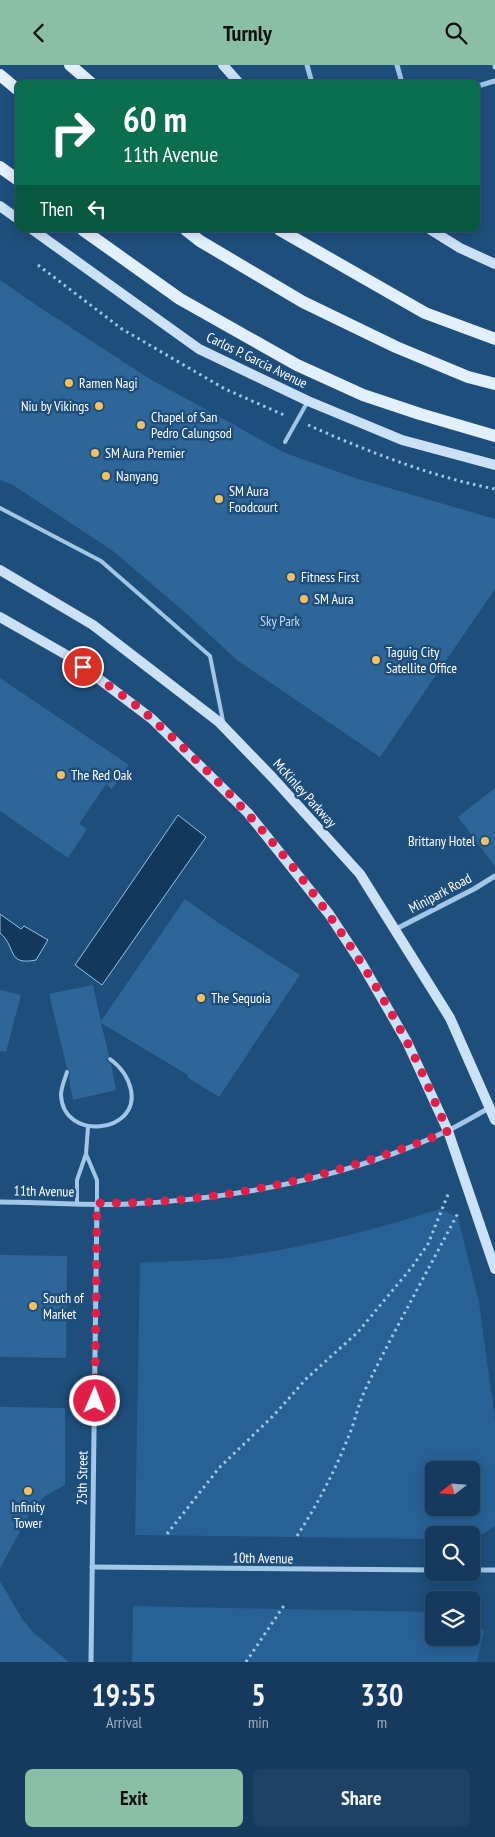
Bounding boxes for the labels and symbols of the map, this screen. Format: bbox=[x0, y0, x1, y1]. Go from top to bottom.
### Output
street label: Carlos P. Garcia Avenue bbox=[204, 328, 311, 392]
place label: Ramen Nagi bbox=[79, 374, 138, 392]
marker: Ramen Nagi bbox=[63, 377, 75, 389]
place label: Niu by Vikings bbox=[21, 397, 89, 415]
marker: Niu by Vikings bbox=[93, 400, 105, 412]
place label: Chapel of San Pedro Calungsod bbox=[151, 408, 232, 442]
marker: Chapel of San Pedro Calungsod bbox=[135, 419, 147, 431]
place label: SM Aura Premier bbox=[105, 444, 185, 462]
marker: SM Aura Premier bbox=[89, 447, 101, 459]
place label: Nanyang bbox=[116, 467, 158, 485]
marker: Nanyang bbox=[100, 470, 112, 482]
place label: SM Aura Foodcourt bbox=[229, 482, 278, 516]
marker: SM Aura Foodcourt bbox=[213, 493, 225, 505]
place label: Fitness First bbox=[301, 568, 359, 586]
marker: Fitness First bbox=[285, 571, 297, 583]
place label: SM Aura bbox=[314, 590, 354, 608]
marker: SM Aura bbox=[298, 593, 310, 605]
park label: Sky Park bbox=[260, 612, 301, 630]
place label: Taguig City Satellite Office bbox=[386, 643, 457, 677]
pin bbox=[62, 646, 104, 688]
marker: Taguig City Satellite Office bbox=[370, 654, 382, 666]
street label: McKinley Parkway bbox=[269, 755, 341, 832]
place label: The Red Oak bbox=[71, 766, 132, 784]
marker: The Red Oak bbox=[55, 769, 67, 781]
place label: Brittany Hotel bbox=[408, 832, 476, 850]
marker: Brittany Hotel bbox=[479, 835, 491, 847]
street label: Minipark Road bbox=[405, 869, 475, 917]
place label: The Sequoia bbox=[211, 989, 271, 1007]
marker: The Sequoia bbox=[195, 992, 207, 1004]
street label: 11th Avenue bbox=[14, 1181, 75, 1201]
place label: South of Market bbox=[43, 1289, 84, 1323]
marker: South of Market bbox=[27, 1300, 39, 1312]
position arrow bbox=[68, 1374, 120, 1426]
street label: 25th Street bbox=[73, 1450, 91, 1505]
north arrow bbox=[425, 1461, 480, 1516]
marker: Infinity Tower bbox=[22, 1485, 34, 1497]
place label: Infinity Tower bbox=[11, 1498, 46, 1532]
street label: 10th Avenue bbox=[233, 1548, 294, 1568]

